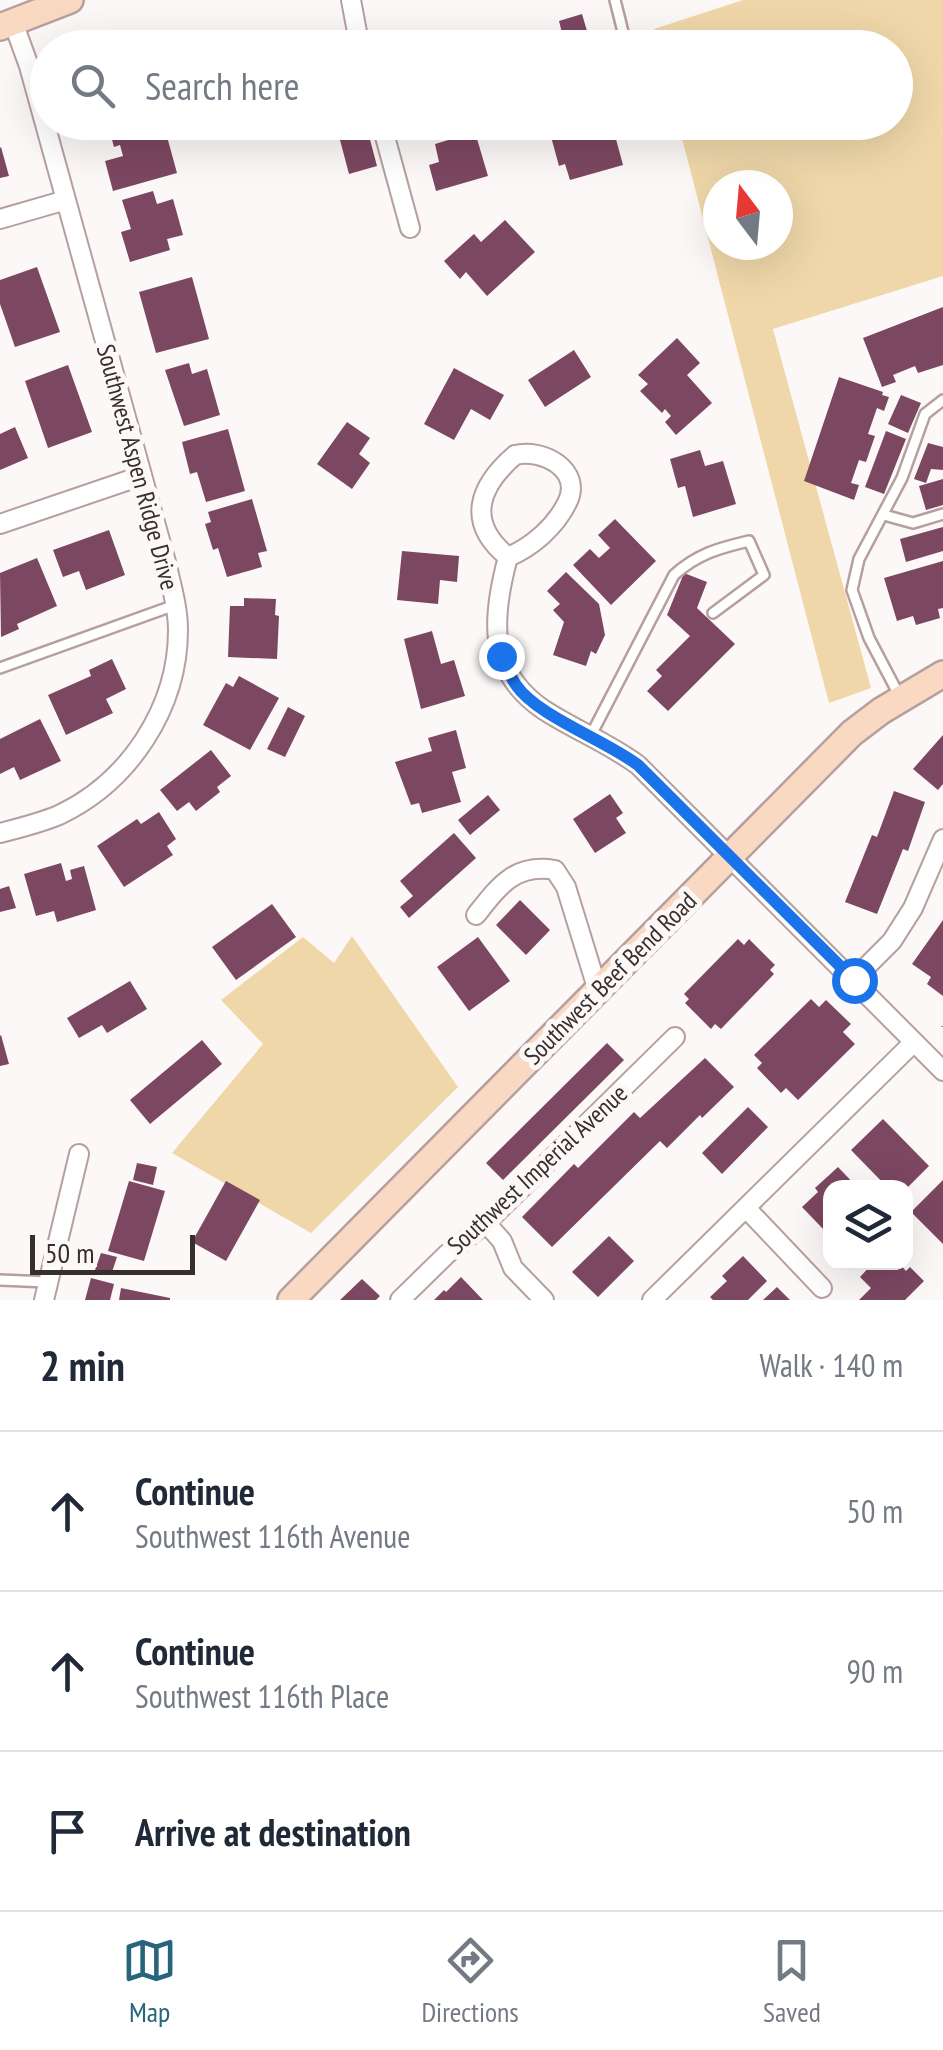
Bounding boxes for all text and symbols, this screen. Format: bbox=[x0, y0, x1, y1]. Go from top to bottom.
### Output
search box bbox=[30, 30, 913, 140]
icon: search bbox=[65, 58, 120, 113]
text: Search here bbox=[145, 61, 299, 110]
north arrow bbox=[703, 170, 793, 260]
street label: Southwest Aspen Ridge Drive bbox=[90, 341, 186, 593]
route end bbox=[479, 634, 525, 680]
street label: Southwest Beef Bend Road bbox=[517, 885, 703, 1071]
route start bbox=[832, 958, 878, 1004]
street label: Southwest Imperial Avenue bbox=[440, 1077, 634, 1261]
map controls bbox=[823, 1180, 913, 1270]
button: layers bbox=[823, 1180, 913, 1270]
scale bar bbox=[30, 1230, 195, 1274]
text: 50 m bbox=[45, 1234, 94, 1271]
text: 2 min bbox=[40, 1338, 125, 1393]
text: Walk · 140 m bbox=[759, 1344, 903, 1386]
text: Continue bbox=[135, 1466, 255, 1515]
icon: ahead bbox=[40, 1484, 95, 1539]
text: 50 m bbox=[847, 1490, 903, 1532]
text: Southwest 116th Avenue bbox=[135, 1515, 410, 1557]
text: Continue bbox=[135, 1626, 255, 1675]
icon: ahead bbox=[40, 1644, 95, 1699]
text: 90 m bbox=[847, 1650, 903, 1692]
text: Southwest 116th Place bbox=[135, 1675, 389, 1717]
icon: arrive bbox=[40, 1804, 95, 1859]
text: Arrive at destination bbox=[135, 1807, 411, 1856]
tab: Map bbox=[122, 1933, 177, 2030]
tab: Directions bbox=[421, 1933, 519, 2030]
tab: Saved bbox=[763, 1933, 821, 2030]

